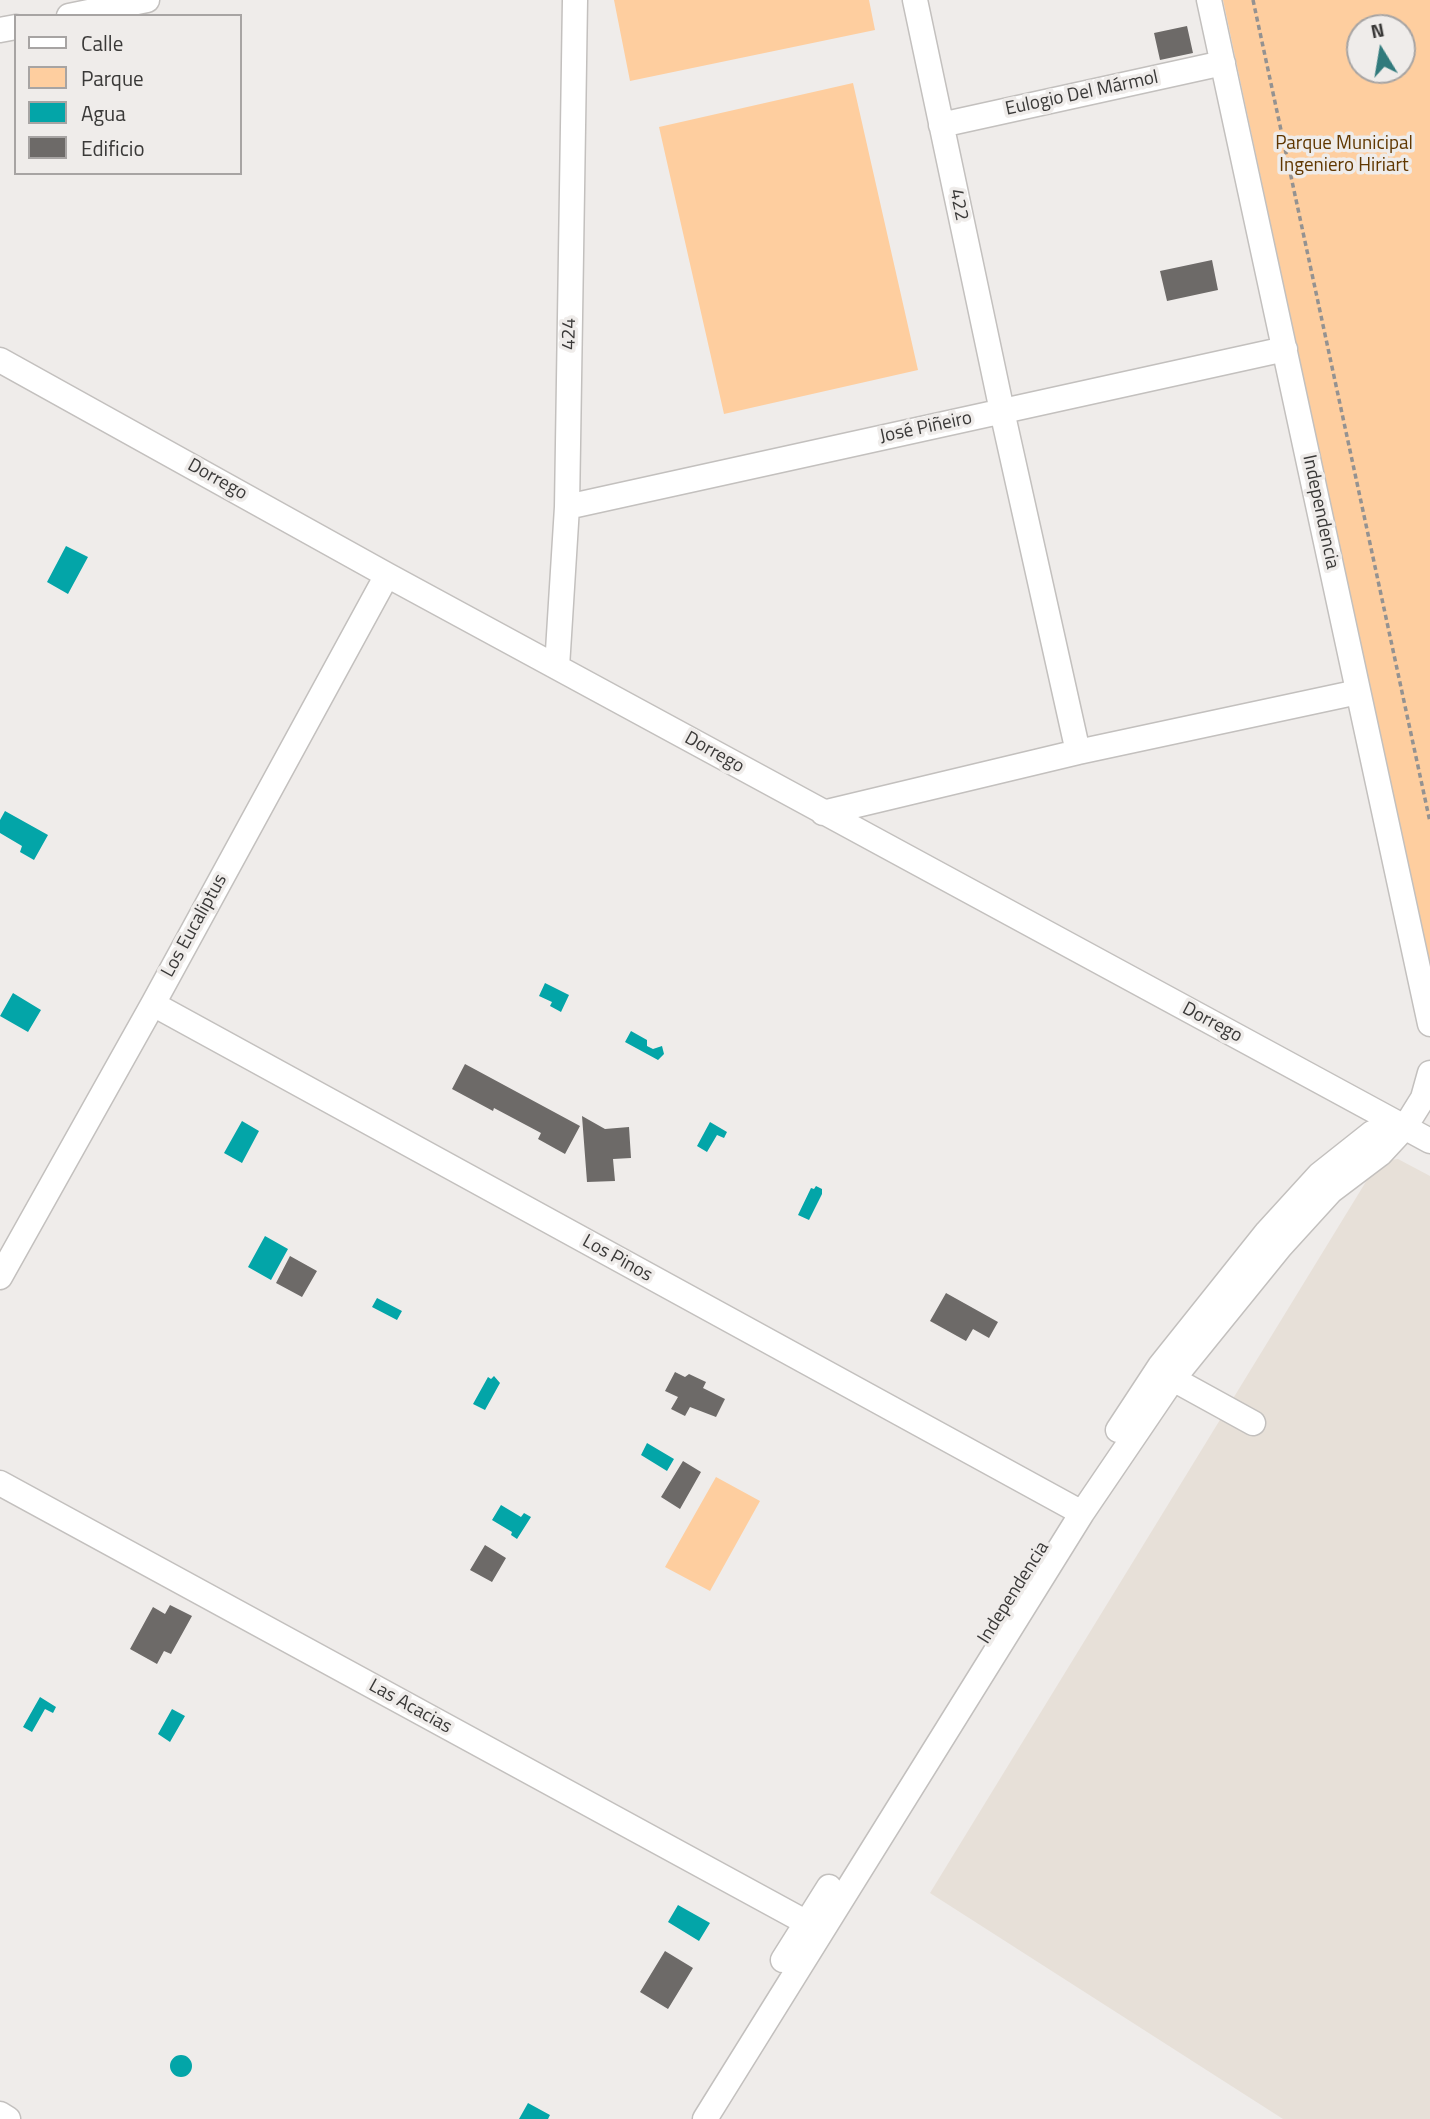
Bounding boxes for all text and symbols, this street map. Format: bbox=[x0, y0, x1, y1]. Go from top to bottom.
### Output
legend bbox=[14, 14, 242, 175]
north arrow bbox=[1346, 14, 1416, 84]
text: N bbox=[1368, 14, 1387, 45]
text: Calle bbox=[81, 27, 123, 59]
text: Parque bbox=[81, 62, 144, 94]
street label: Eulogio Del Mármol bbox=[1003, 67, 1161, 121]
text: Agua bbox=[81, 97, 126, 129]
text: Edificio bbox=[81, 132, 145, 164]
park label: Parque Municipal Ingeniero Hiriart bbox=[1275, 133, 1413, 177]
street label: 422 bbox=[944, 187, 972, 223]
street label: 424 bbox=[558, 318, 582, 350]
street label: José Piñeiro bbox=[878, 407, 974, 449]
street label: Independencia bbox=[1297, 453, 1343, 571]
street label: Dorrego bbox=[183, 454, 251, 506]
street label: Dorrego bbox=[680, 727, 748, 779]
street label: Los Eucaliptus bbox=[157, 870, 233, 982]
street label: Dorrego bbox=[1178, 998, 1246, 1048]
street label: Los Pinos bbox=[578, 1230, 656, 1288]
street label: Independencia bbox=[974, 1538, 1054, 1648]
street label: Las Acacias bbox=[364, 1675, 456, 1739]

